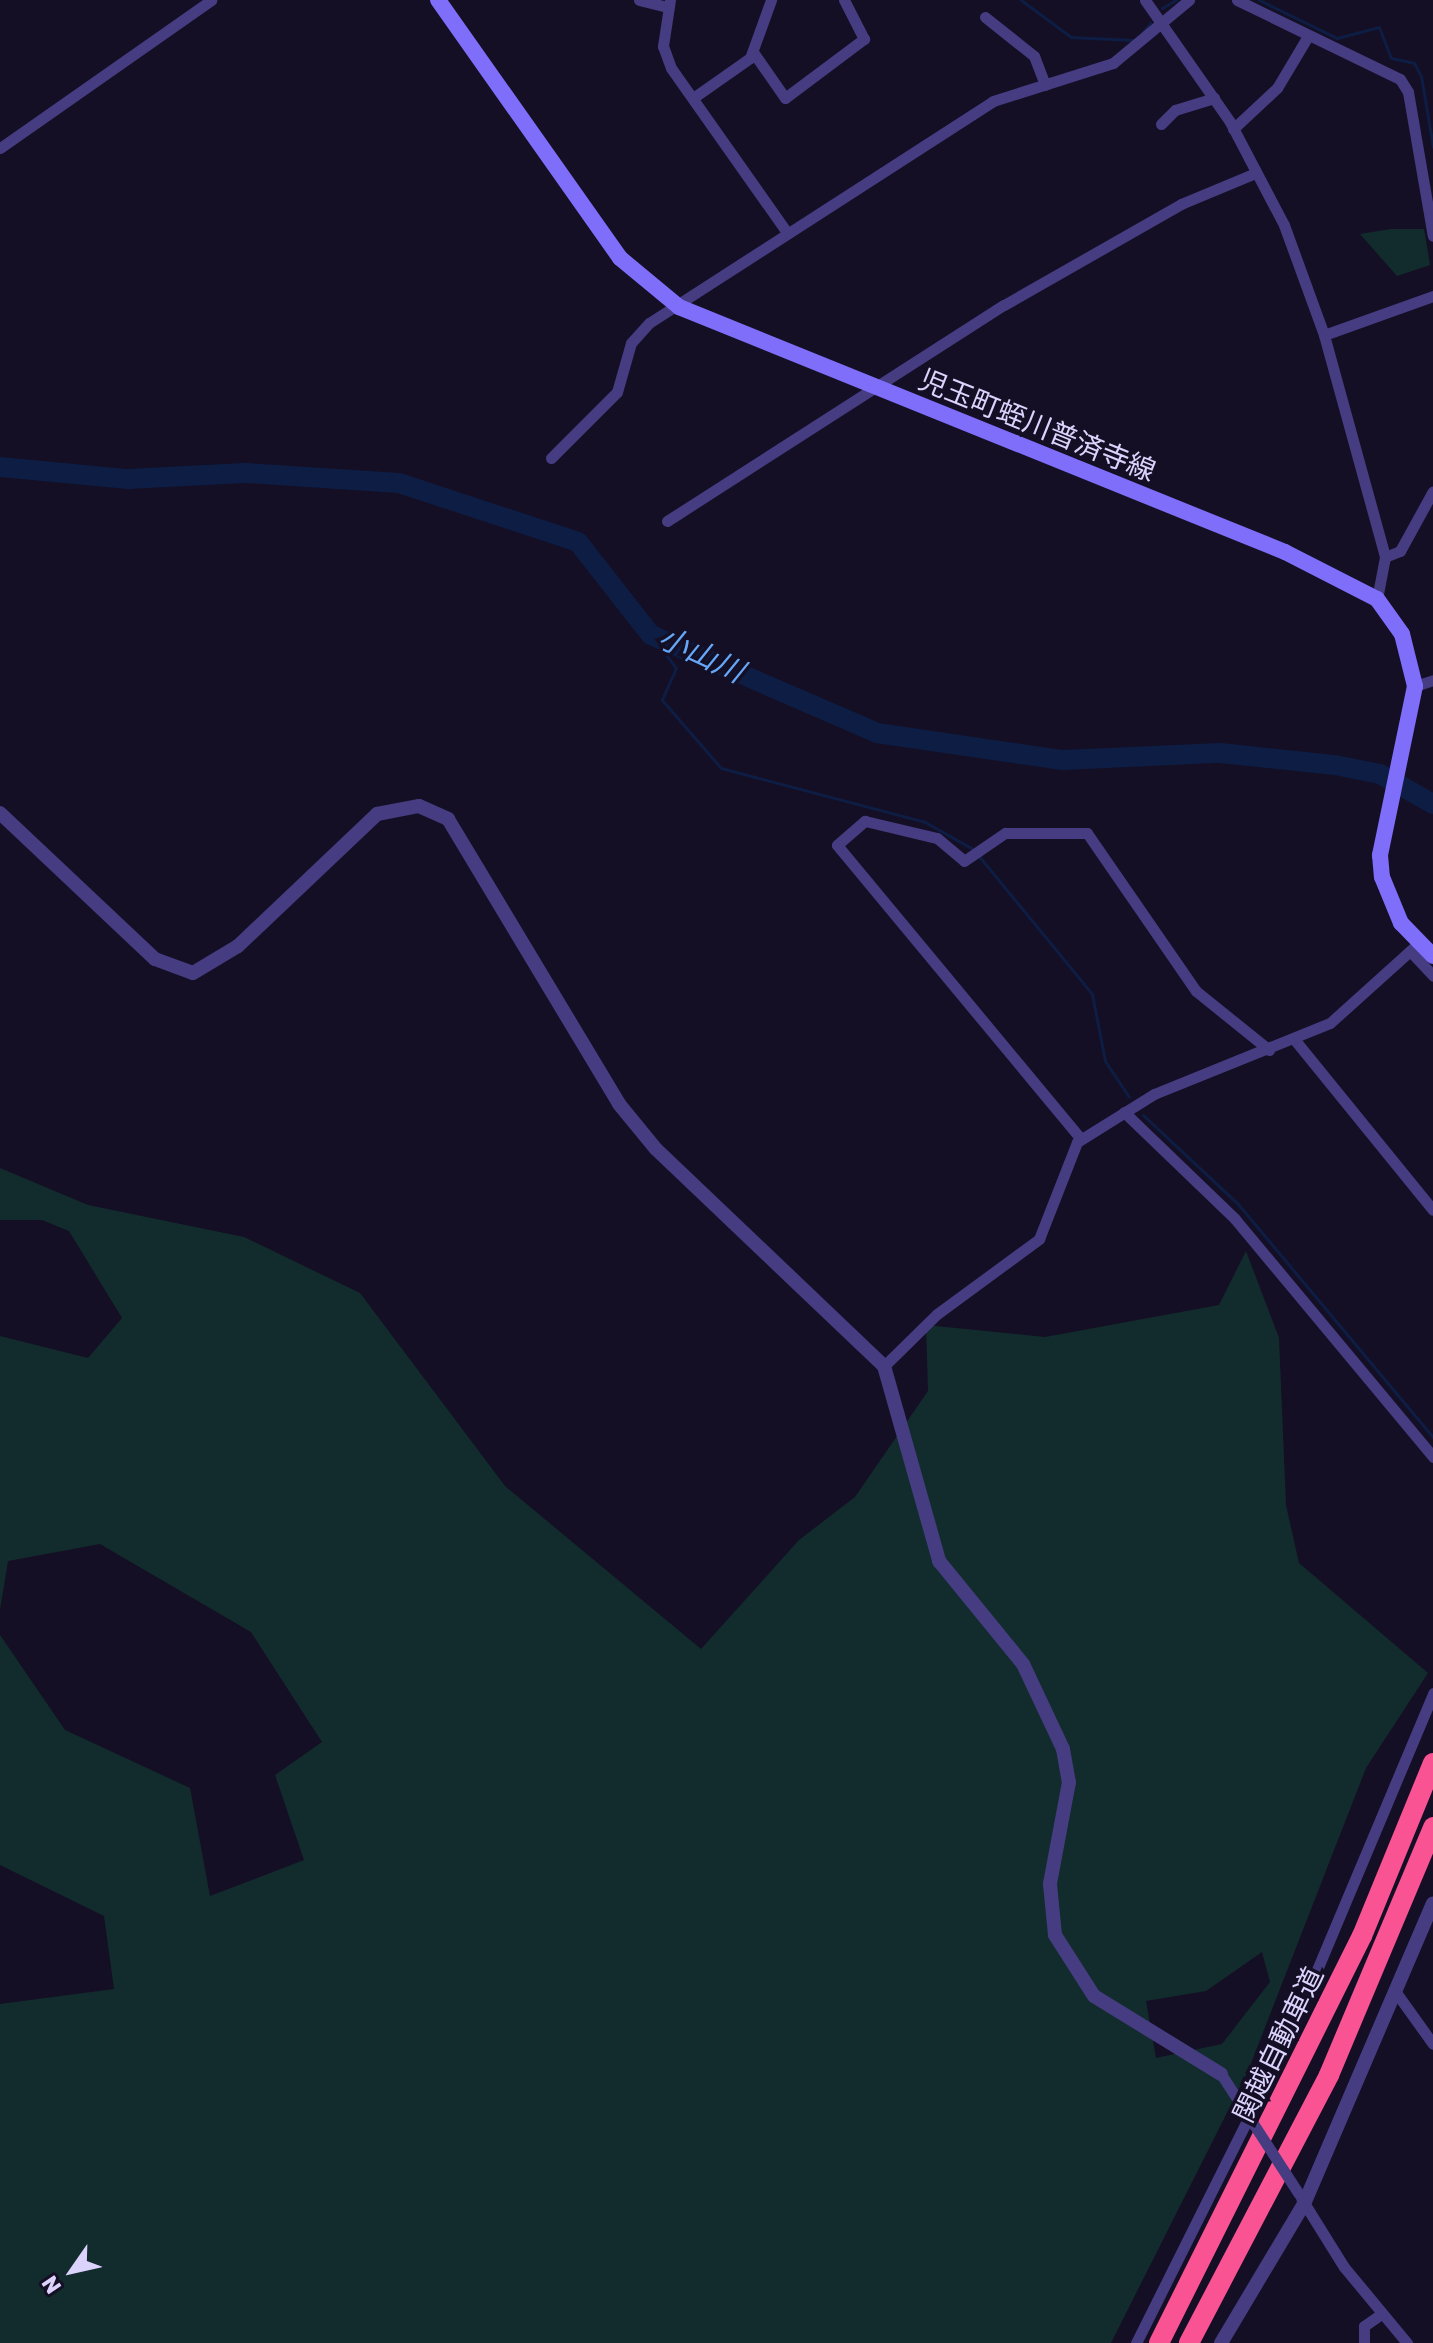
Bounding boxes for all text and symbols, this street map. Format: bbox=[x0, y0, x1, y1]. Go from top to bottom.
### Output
street label: 児玉町蛭川普済寺線 bbox=[914, 363, 1160, 489]
water label: 小山川 bbox=[653, 620, 749, 690]
street label: 関越自動車道 bbox=[1227, 1962, 1331, 2128]
north arrow bbox=[32, 2231, 112, 2311]
text: N bbox=[36, 2271, 67, 2299]

